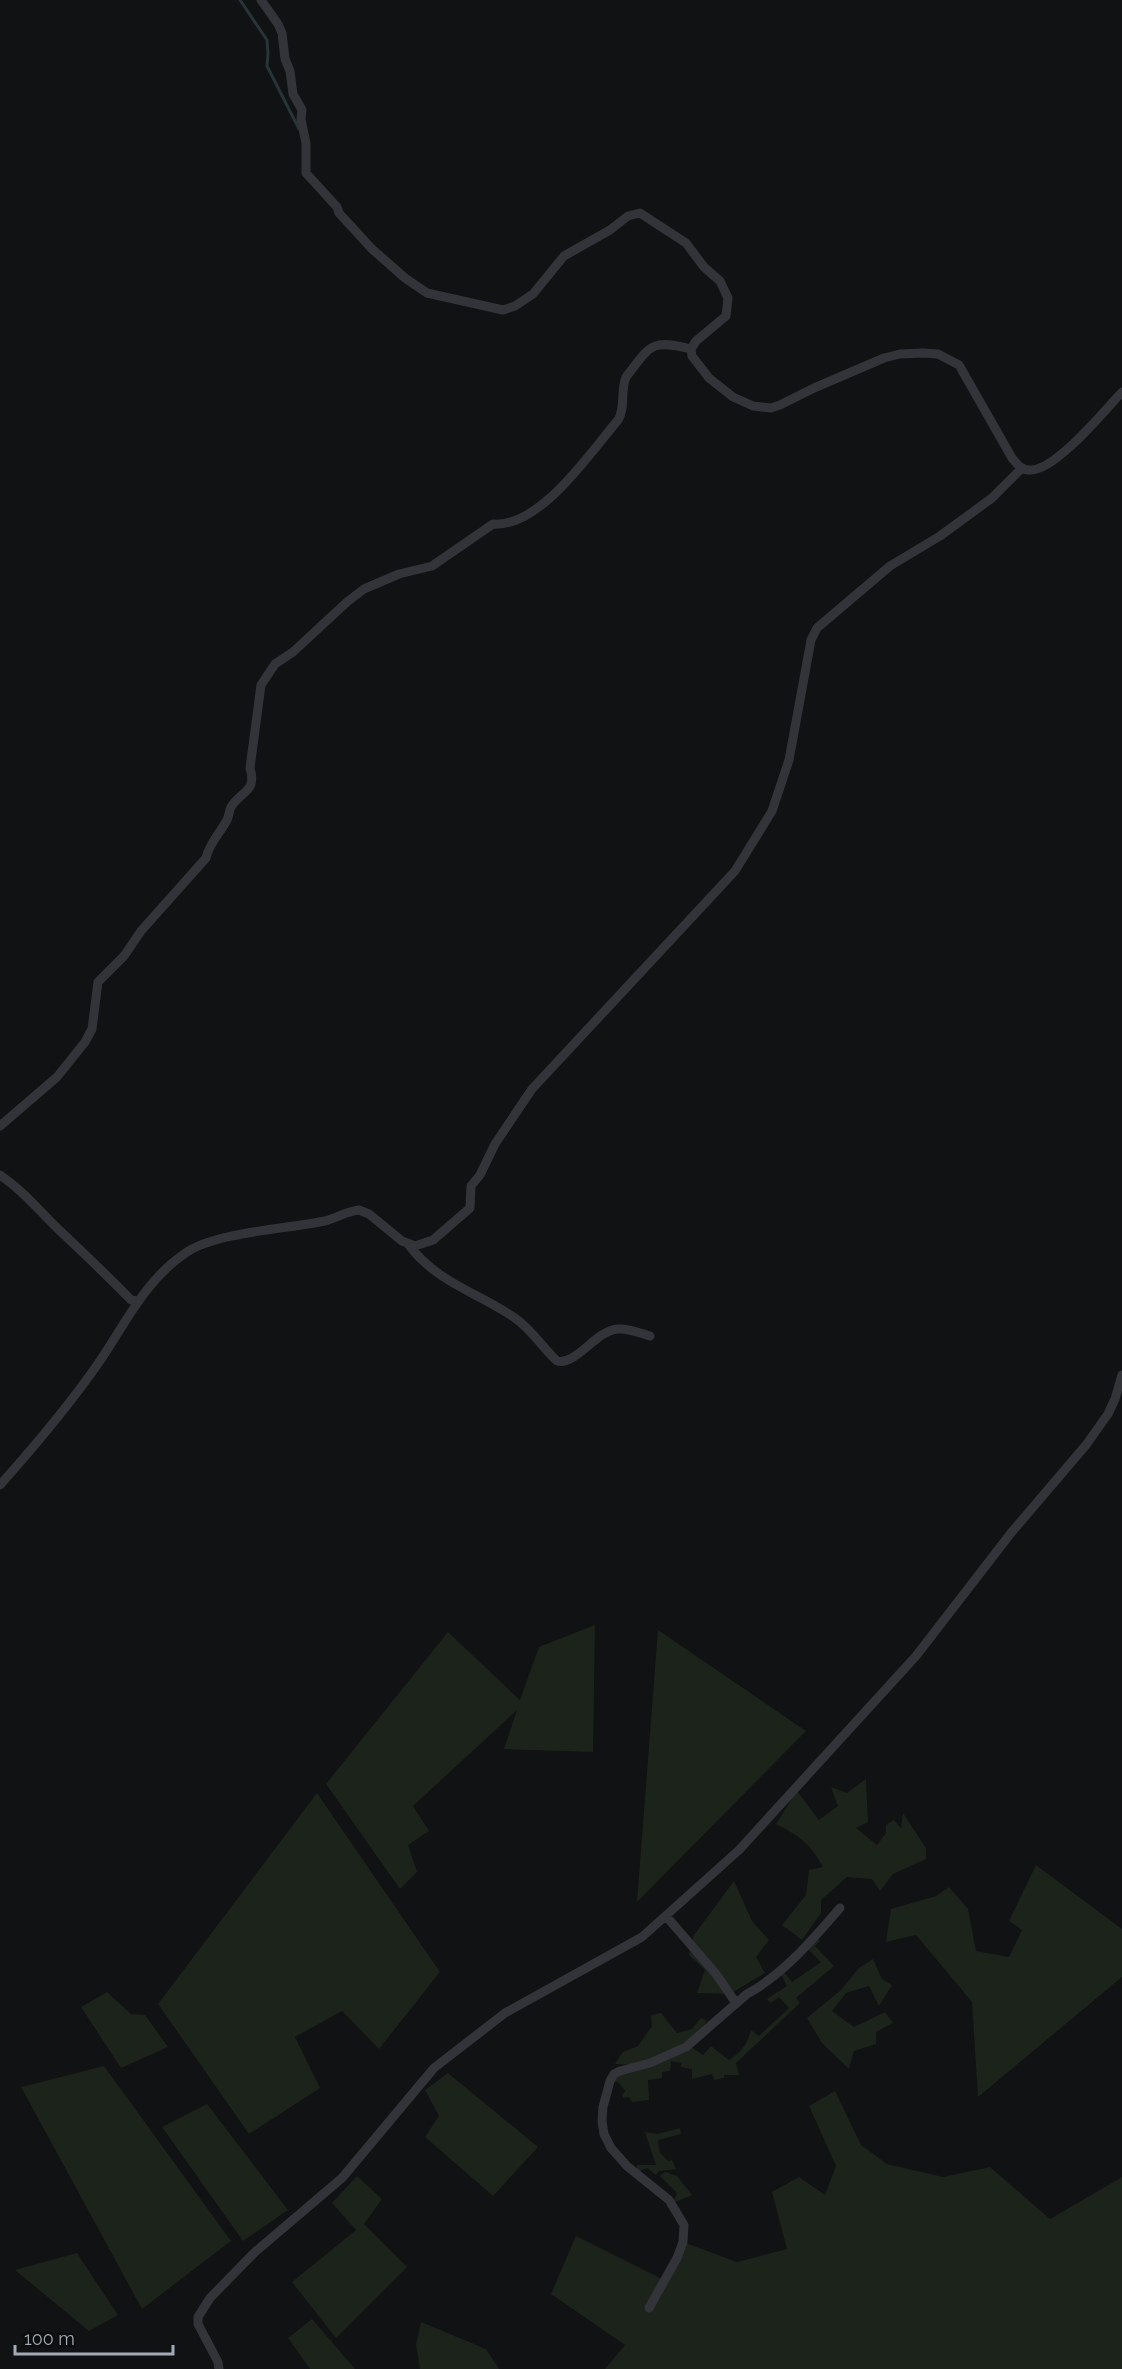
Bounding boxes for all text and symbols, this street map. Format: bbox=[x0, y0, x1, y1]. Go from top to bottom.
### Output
scale bar bbox=[15, 2318, 172, 2356]
text: 100 m bbox=[24, 2328, 75, 2349]

